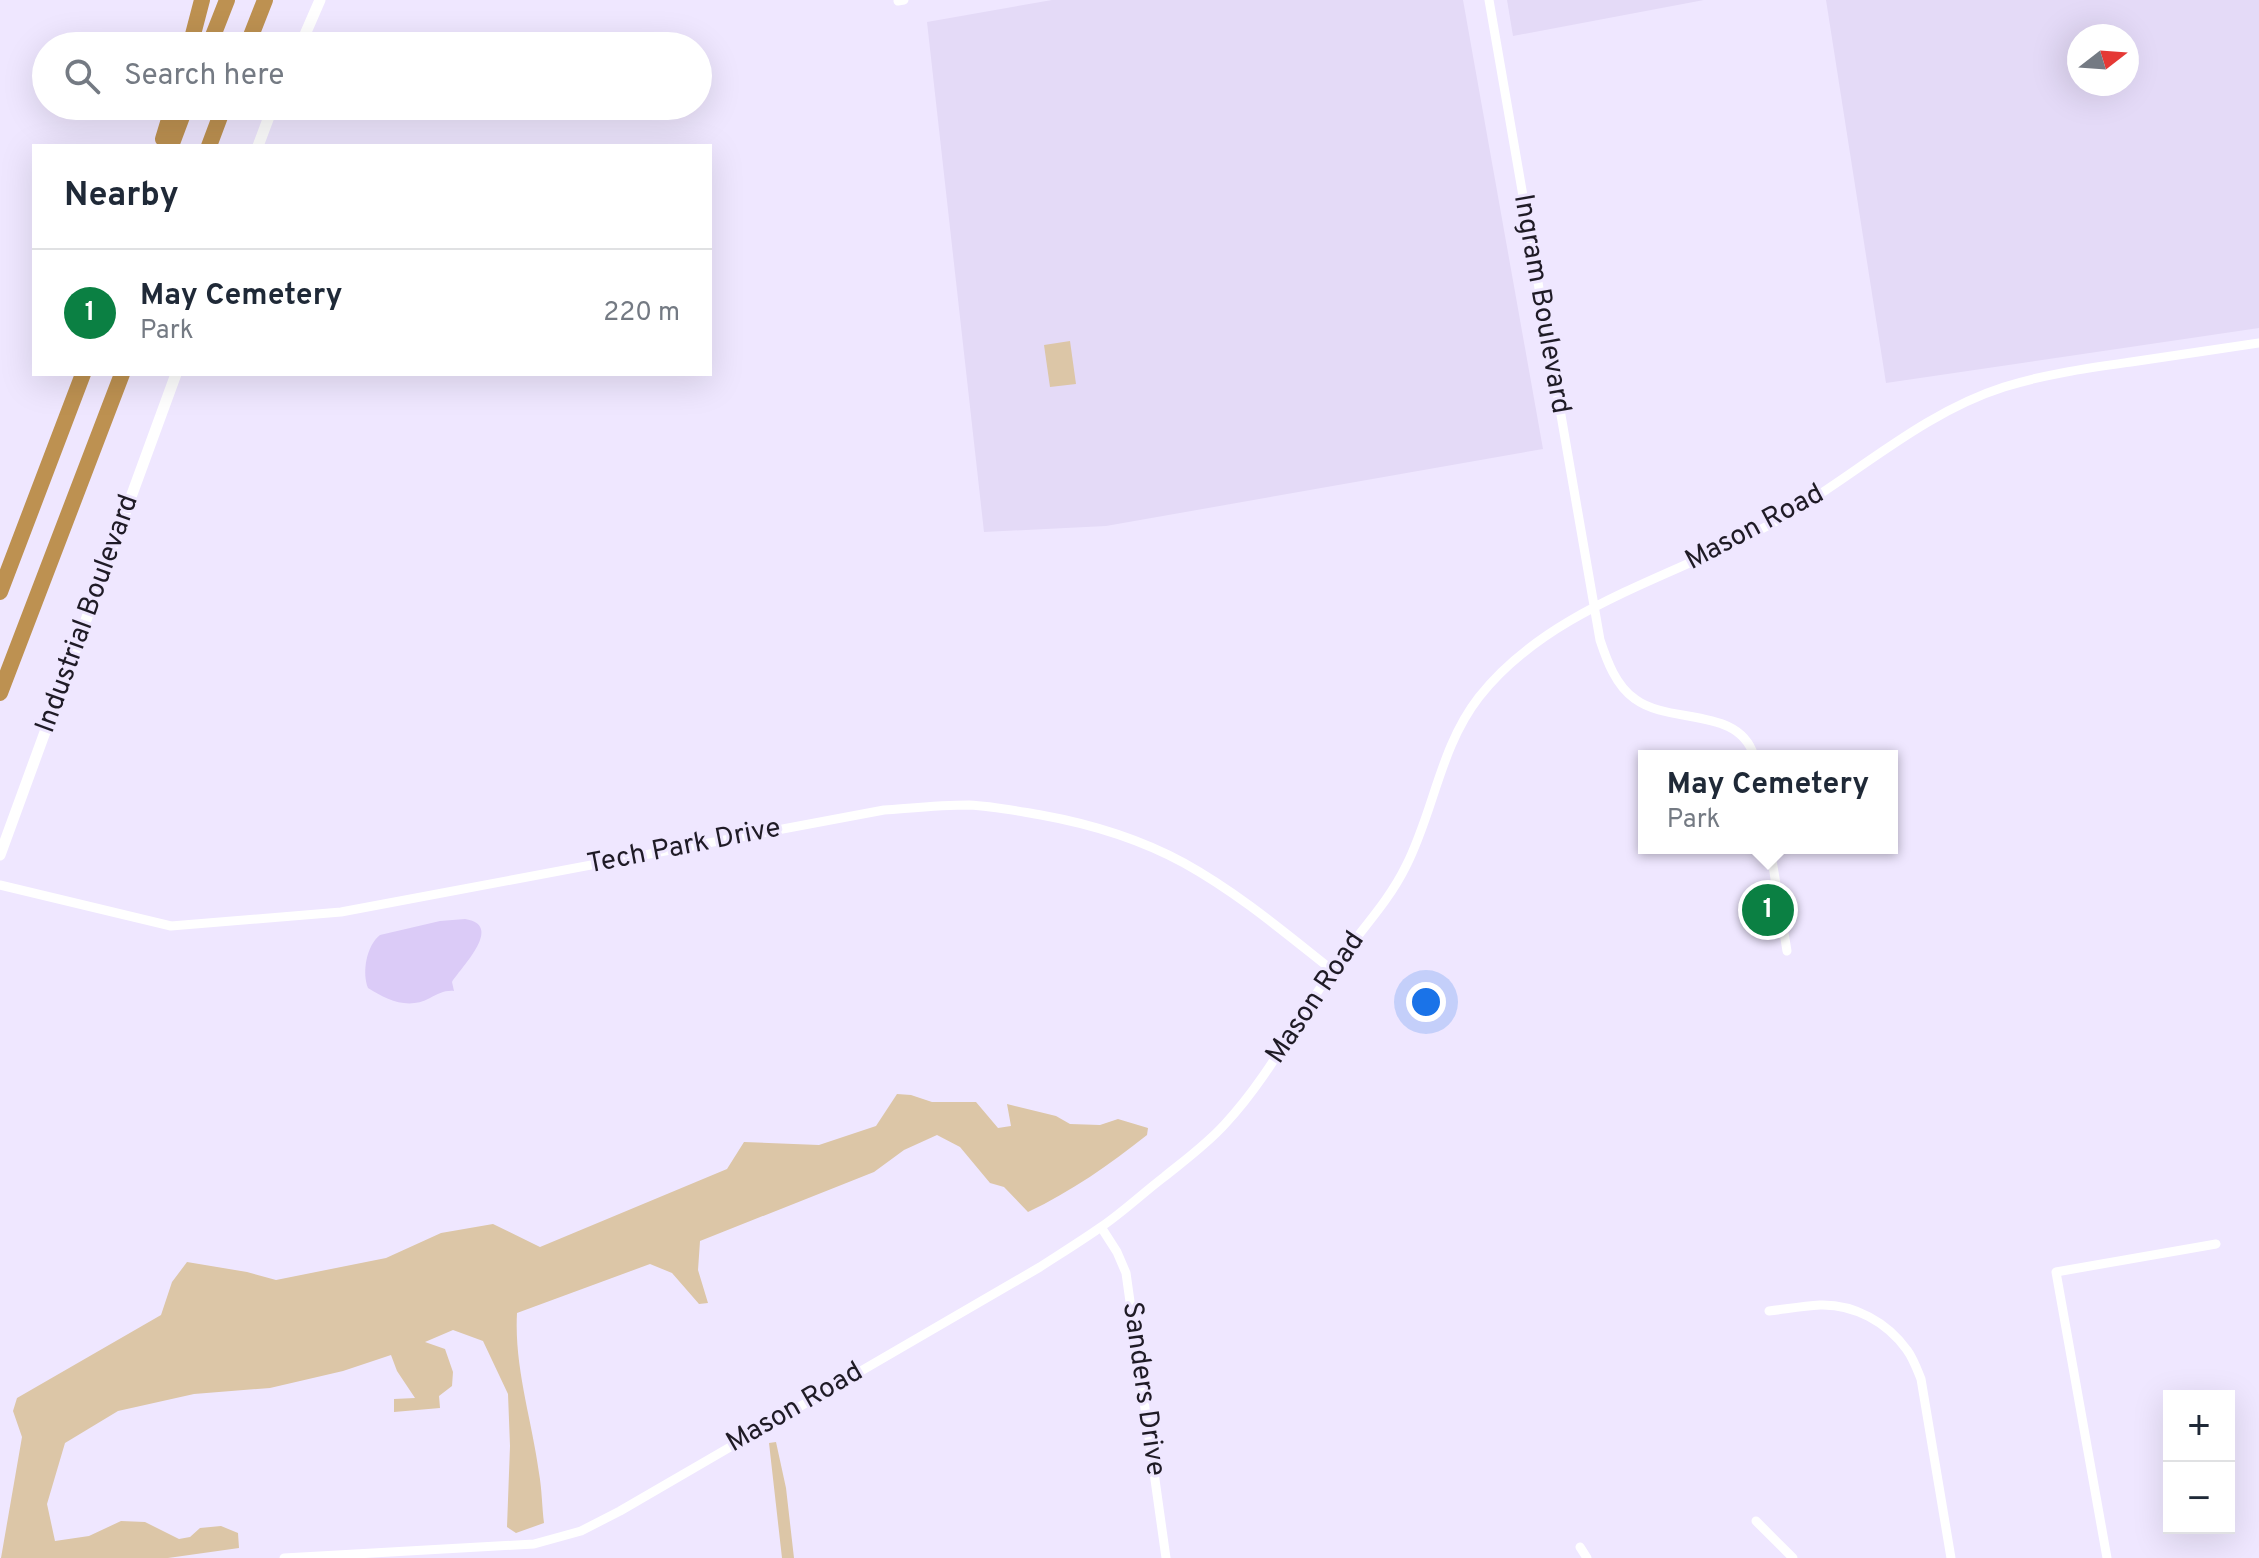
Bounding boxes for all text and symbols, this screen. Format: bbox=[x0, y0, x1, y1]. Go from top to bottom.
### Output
north arrow bbox=[2067, 24, 2139, 96]
search box bbox=[32, 32, 712, 120]
icon: search bbox=[60, 54, 104, 98]
text: Search here bbox=[124, 58, 284, 95]
text: Nearby bbox=[64, 175, 179, 218]
street label: Ingram Boulevard bbox=[1504, 191, 1578, 417]
text: May Cemetery bbox=[140, 278, 342, 315]
text: 1 bbox=[85, 297, 95, 330]
text: 220 m bbox=[603, 297, 680, 330]
text: Park bbox=[140, 315, 194, 348]
street label: Mason Road bbox=[1679, 476, 1831, 580]
street label: Industrial Boulevard bbox=[28, 490, 148, 738]
popup bbox=[1638, 750, 1898, 854]
text: May Cemetery bbox=[1667, 767, 1869, 804]
text: Park bbox=[1667, 804, 1720, 837]
street label: Tech Park Drive bbox=[584, 811, 784, 883]
pin: 1 bbox=[1742, 880, 1794, 940]
street label: Mason Road bbox=[1259, 925, 1373, 1071]
your location bbox=[1406, 982, 1446, 1022]
street label: Sanders Drive bbox=[1113, 1299, 1173, 1479]
street label: Mason Road bbox=[720, 1354, 870, 1462]
map controls bbox=[2163, 1390, 2235, 1534]
button: + bbox=[2163, 1390, 2235, 1462]
button: − bbox=[2163, 1462, 2235, 1534]

